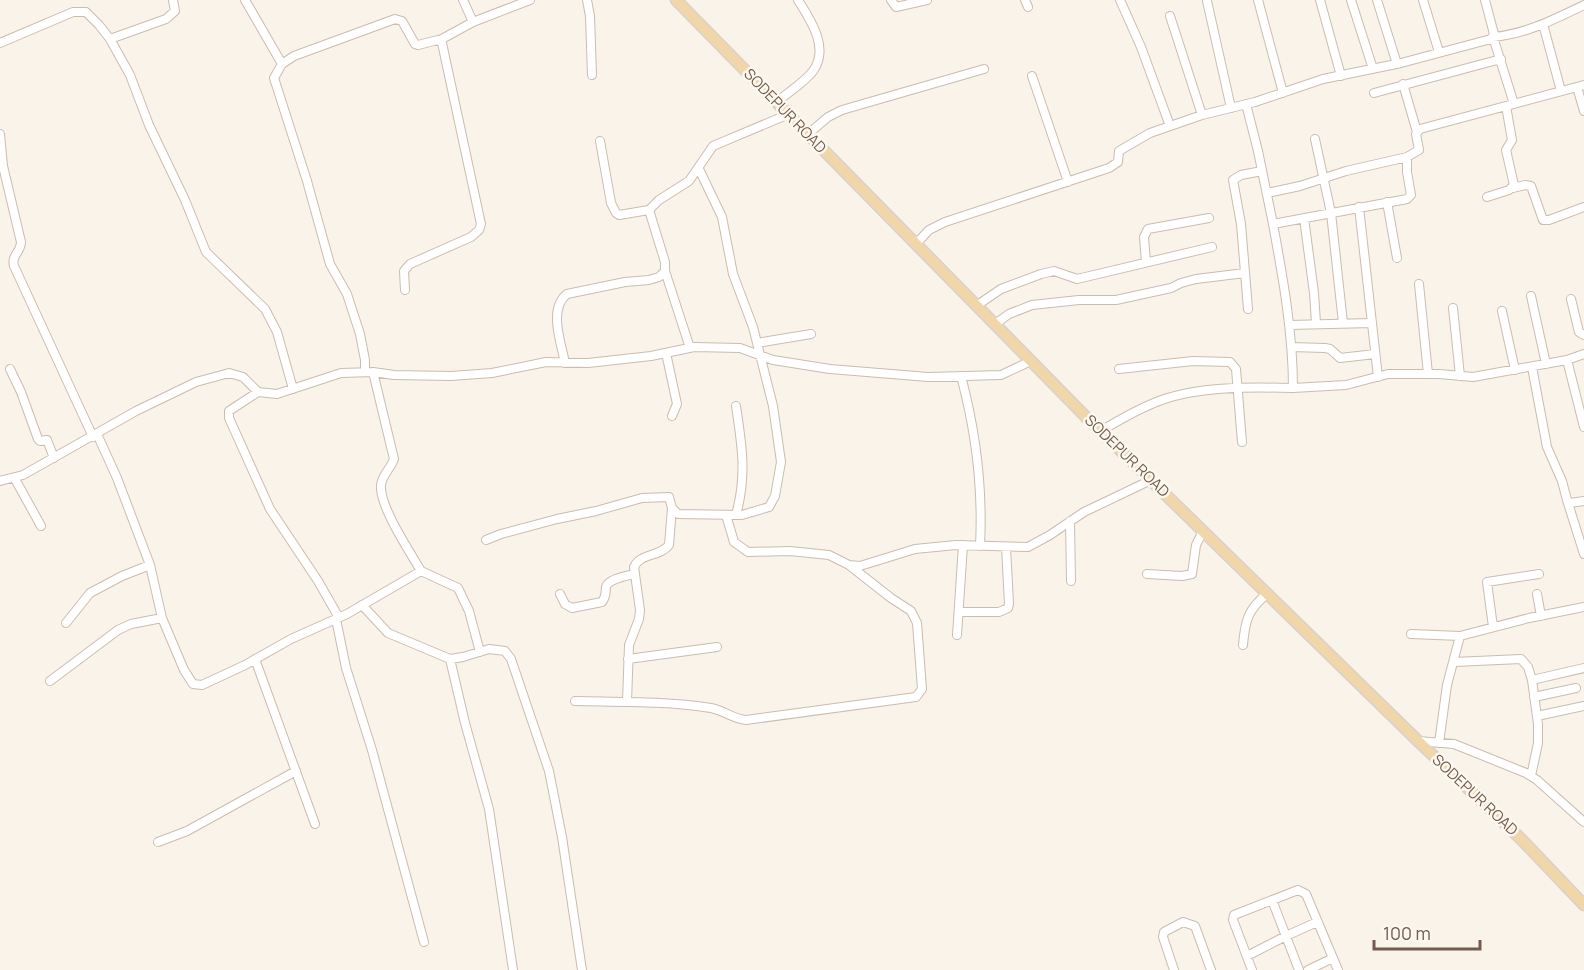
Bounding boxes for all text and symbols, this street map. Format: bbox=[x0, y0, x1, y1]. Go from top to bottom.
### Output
street label: SODEPUR ROAD bbox=[739, 64, 831, 158]
street label: SODEPUR ROAD bbox=[1080, 410, 1174, 502]
street label: SODEPUR ROAD bbox=[1428, 749, 1523, 840]
scale bar bbox=[1374, 913, 1480, 951]
text: 100 m bbox=[1383, 921, 1431, 945]

